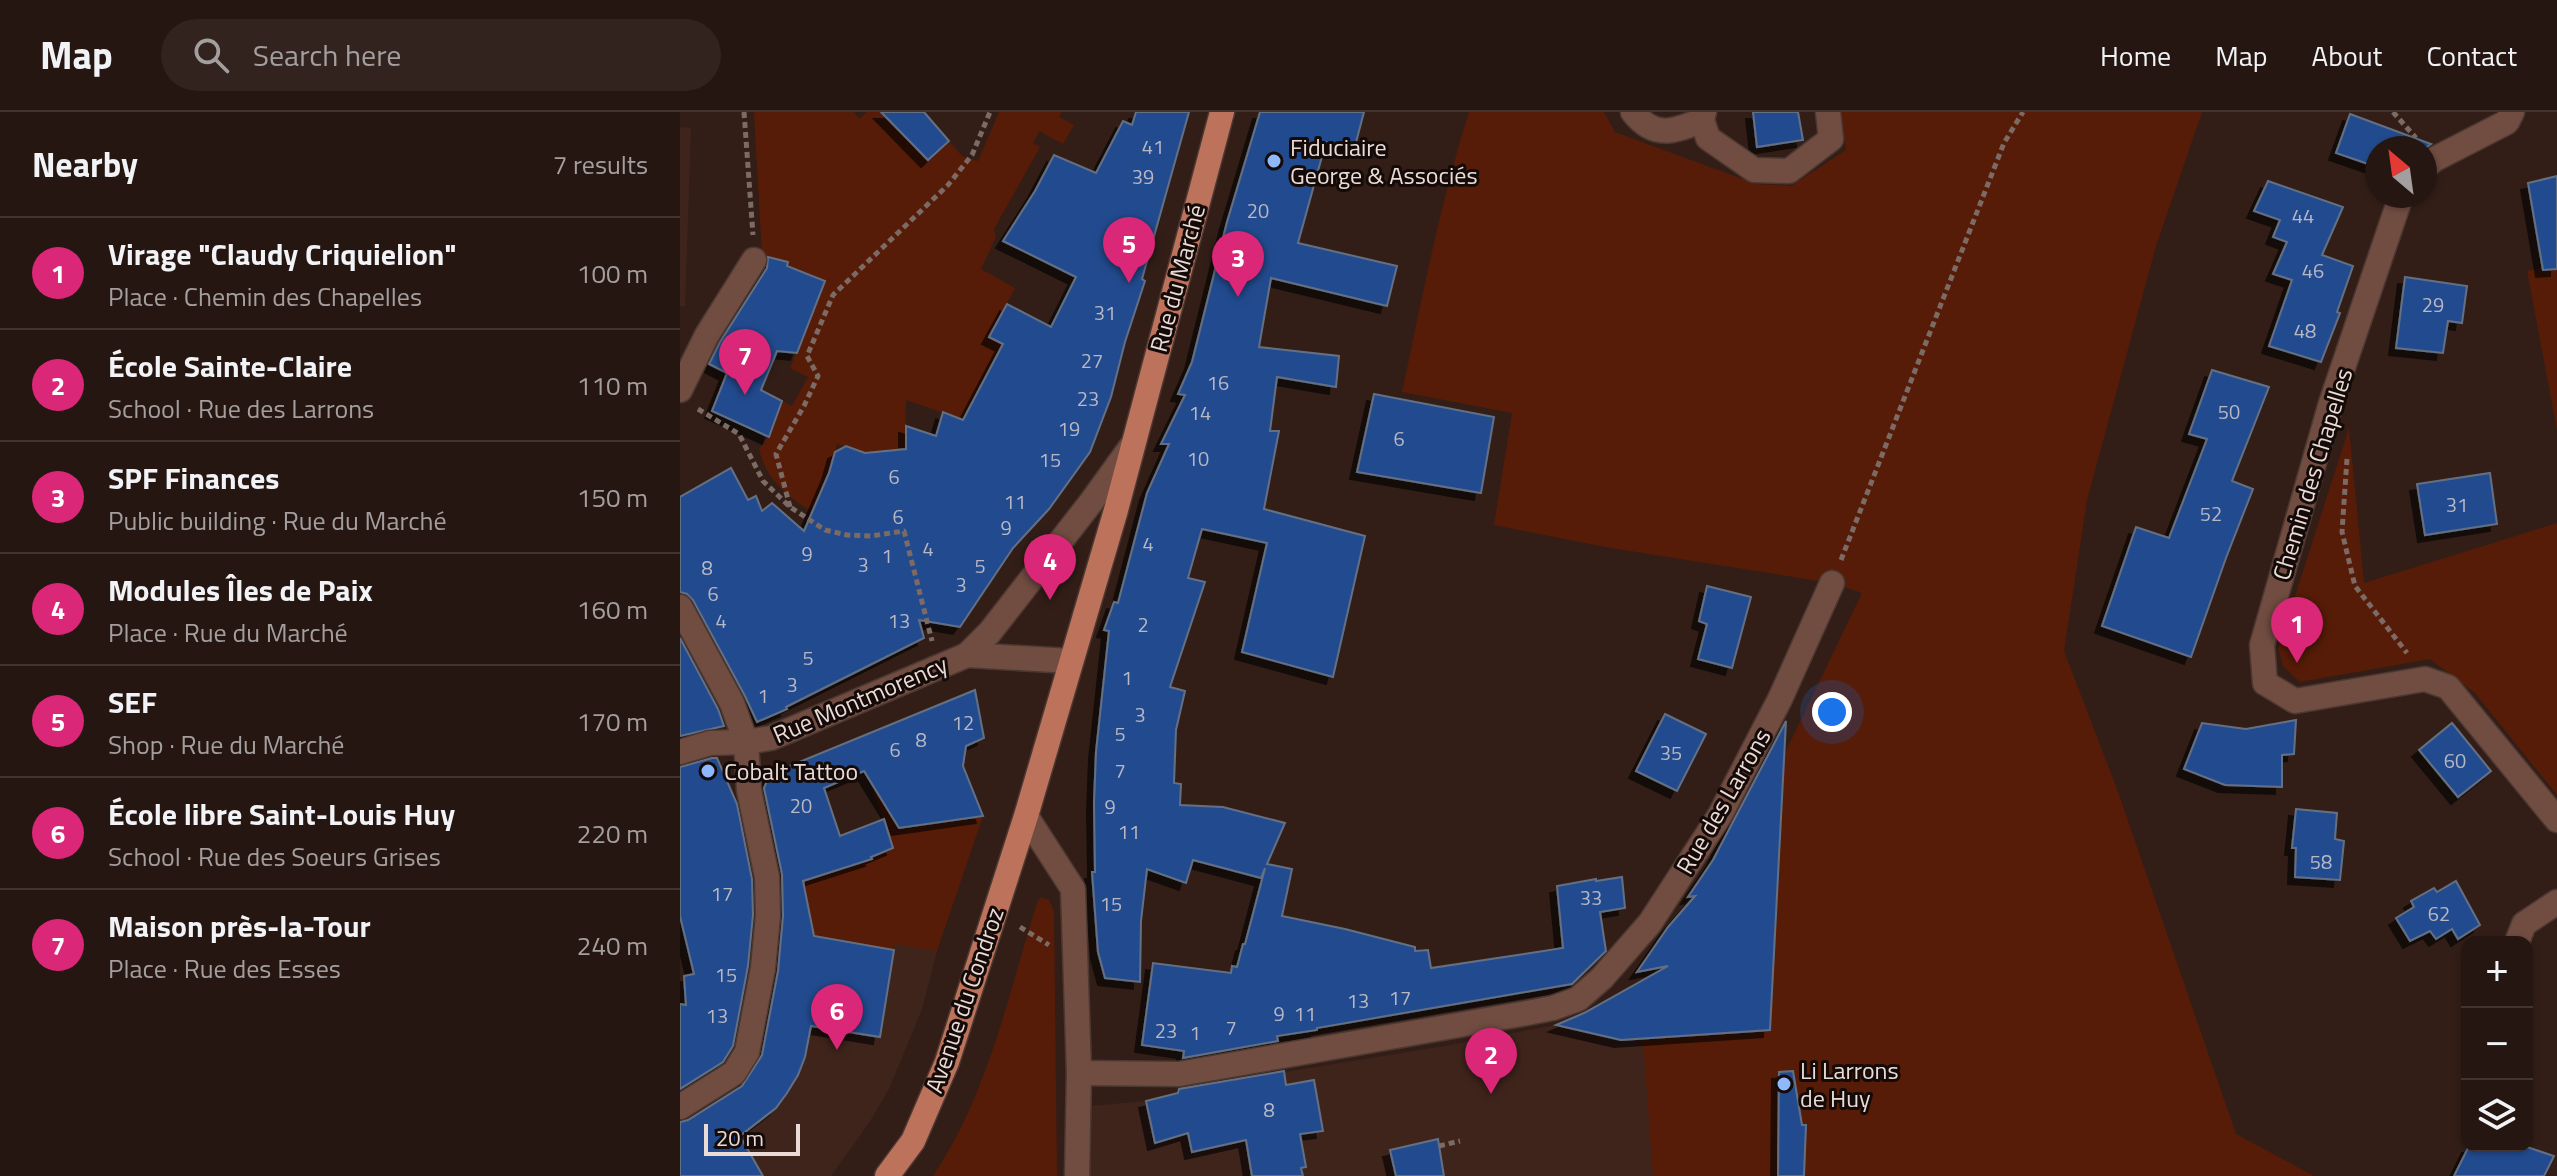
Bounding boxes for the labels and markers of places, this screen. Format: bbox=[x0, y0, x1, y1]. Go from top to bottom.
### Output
place label: Fiduciaire George & Associés bbox=[1290, 129, 1478, 193]
marker: Fiduciaire George & Associés bbox=[1265, 152, 1283, 170]
pin: 5 bbox=[1103, 217, 1155, 283]
pin: 3 bbox=[1212, 231, 1264, 297]
pin: 7 bbox=[719, 329, 771, 395]
pin: 4 bbox=[1024, 534, 1076, 600]
pin: 1 bbox=[2271, 597, 2323, 663]
place label: Cobalt Tattoo bbox=[724, 753, 858, 789]
marker: Cobalt Tattoo bbox=[699, 762, 717, 780]
pin: 6 bbox=[811, 984, 863, 1050]
pin: 2 bbox=[1465, 1028, 1517, 1094]
place label: Li Larrons de Huy bbox=[1800, 1052, 1899, 1116]
marker: Li Larrons de Huy bbox=[1775, 1075, 1793, 1093]

